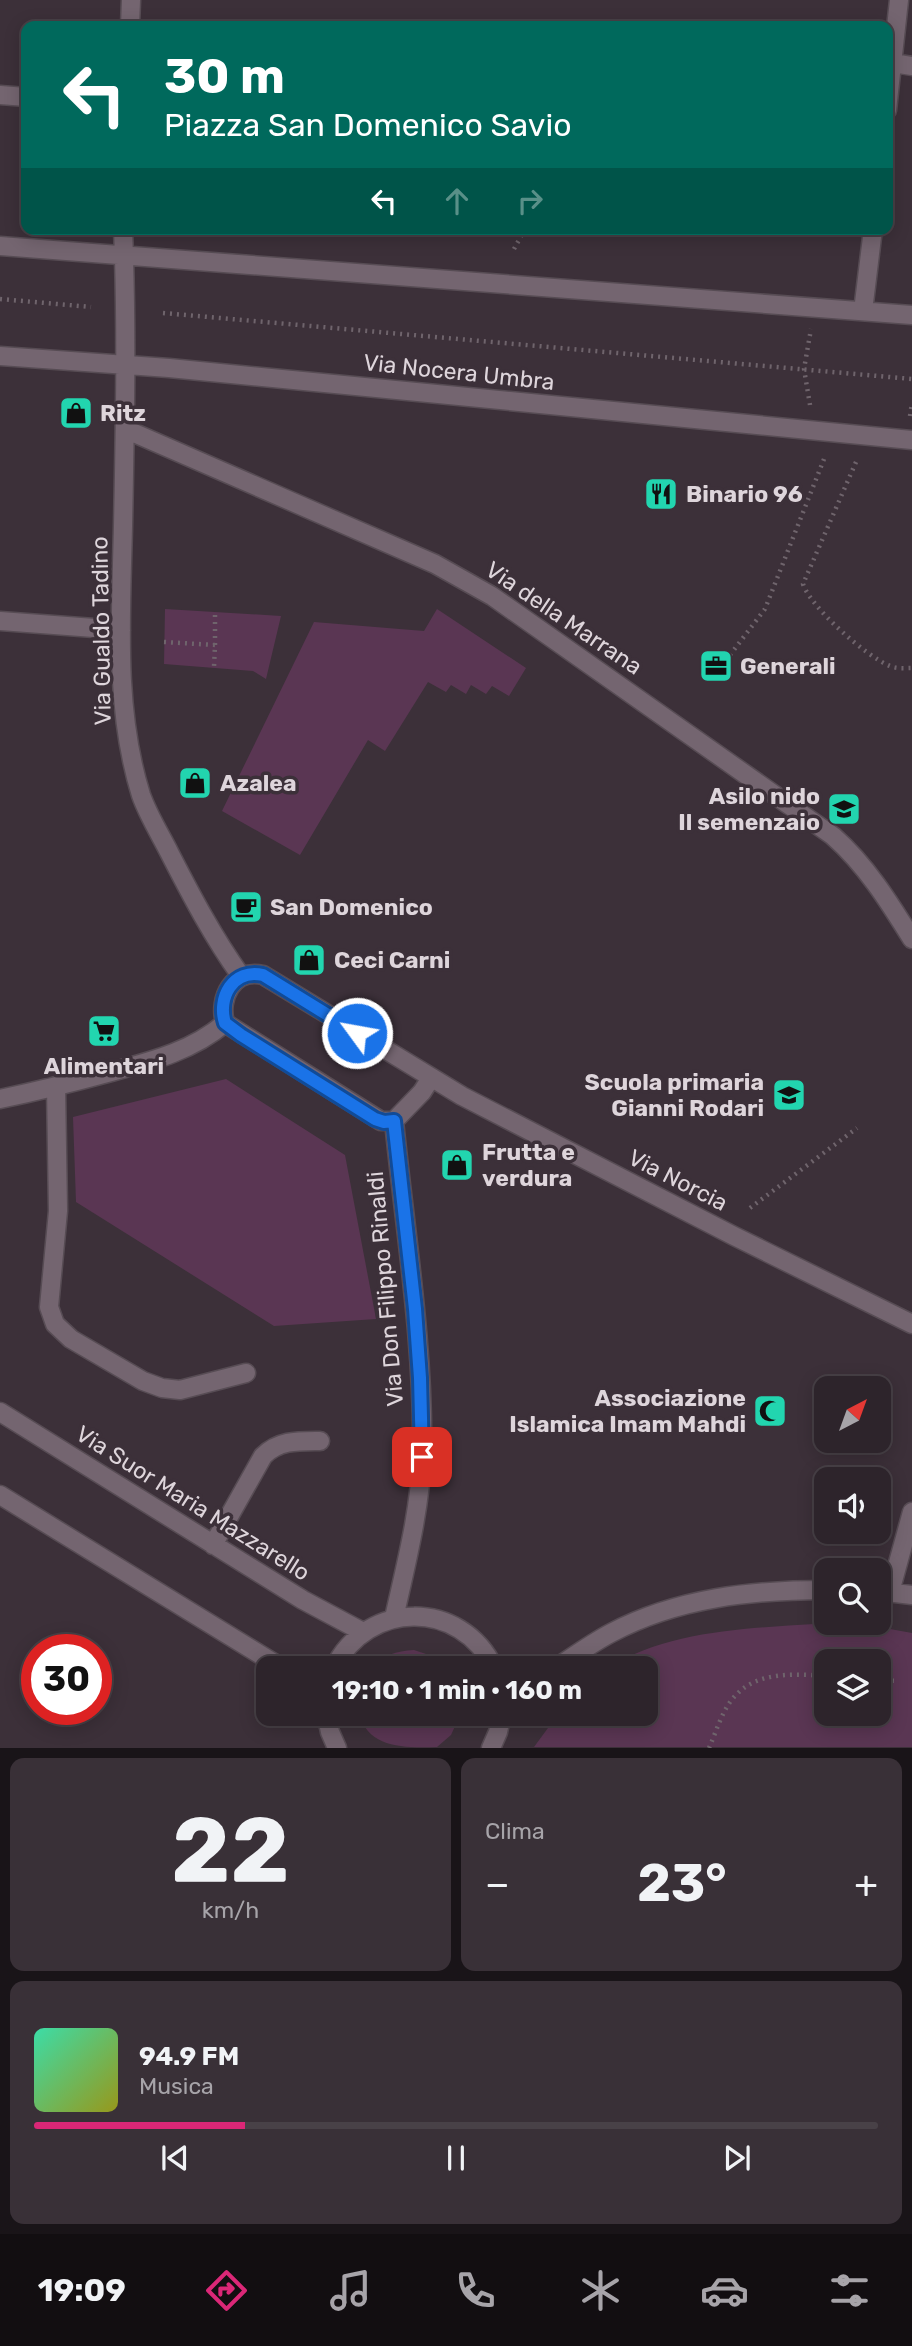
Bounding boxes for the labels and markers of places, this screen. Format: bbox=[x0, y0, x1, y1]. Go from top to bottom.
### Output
shop icon: Ritz bbox=[57, 394, 95, 432]
place label: Ritz bbox=[100, 399, 146, 427]
restaurant icon: Binario 96 bbox=[642, 475, 680, 513]
place label: Binario 96 bbox=[686, 480, 803, 508]
office icon: Generali bbox=[697, 647, 735, 685]
place label: Generali bbox=[740, 652, 836, 680]
shop icon: Azalea bbox=[176, 764, 214, 802]
place label: Azalea bbox=[220, 769, 297, 797]
place label: Asilo nido Il semenzaio bbox=[678, 782, 820, 836]
school or university icon: Asilo nido Il semenzaio bbox=[825, 790, 863, 828]
cafe icon: San Domenico bbox=[227, 888, 265, 926]
place label: San Domenico bbox=[270, 893, 433, 921]
shop icon: Ceci Carni bbox=[290, 941, 328, 979]
place label: Ceci Carni bbox=[334, 946, 450, 974]
supermarket icon: Alimentari bbox=[85, 1012, 123, 1050]
place label: Alimentari bbox=[44, 1052, 164, 1080]
place label: Scuola primaria Gianni Rodari bbox=[585, 1068, 764, 1122]
school or university icon: Scuola primaria Gianni Rodari bbox=[770, 1076, 808, 1114]
place label: Frutta e verdura bbox=[482, 1138, 575, 1192]
shop icon: Frutta e verdura bbox=[438, 1146, 476, 1184]
place label: Associazione Islamica Imam Mahdi bbox=[509, 1384, 746, 1438]
mosque icon: Associazione Islamica Imam Mahdi bbox=[751, 1392, 789, 1430]
pin bbox=[392, 1427, 452, 1487]

